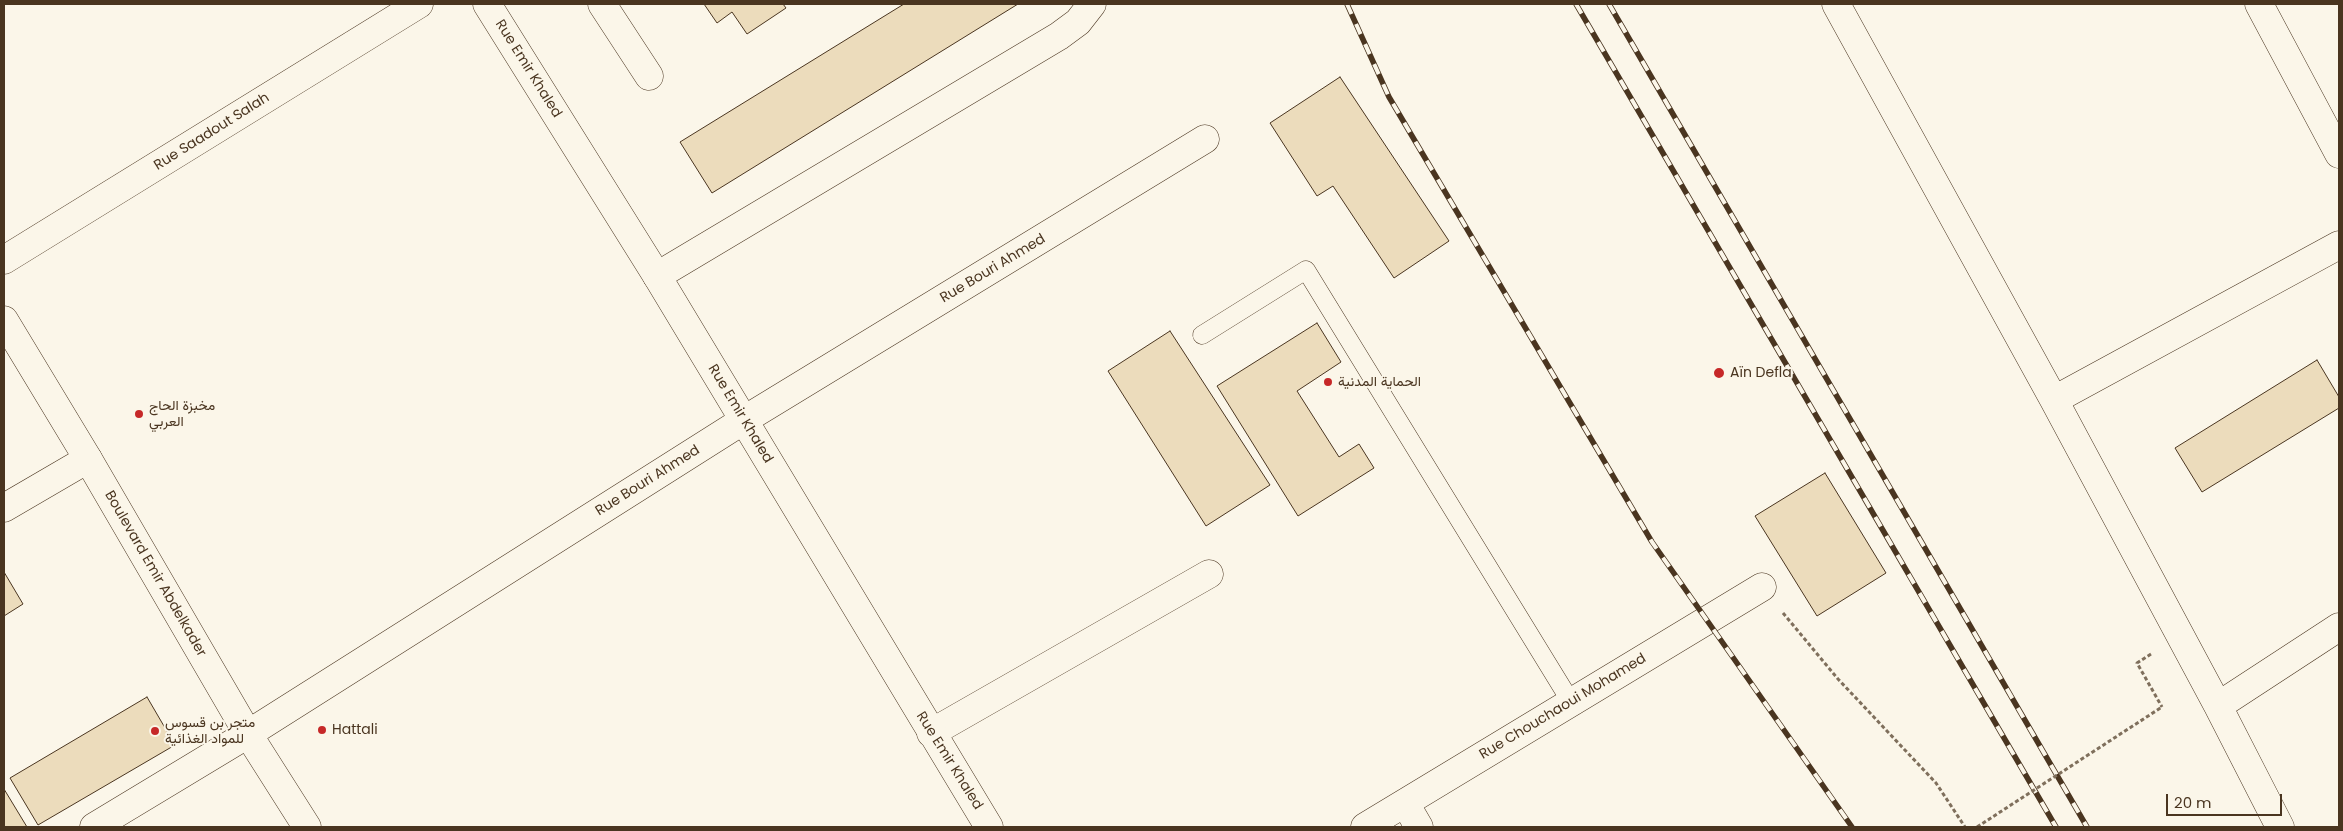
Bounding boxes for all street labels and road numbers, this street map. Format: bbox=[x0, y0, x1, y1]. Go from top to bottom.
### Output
street label: Rue Emir Khaled bbox=[491, 17, 565, 121]
street label: Rue Saadout Salah bbox=[151, 90, 273, 174]
street label: Rue Bouri Ahmed bbox=[937, 231, 1049, 307]
street label: Rue Emir Khaled bbox=[704, 362, 776, 466]
street label: Rue Bouri Ahmed bbox=[593, 442, 703, 520]
street label: Boulevard Emir Abdelkader bbox=[100, 488, 210, 660]
street label: Rue Chouchaoui Mohamed bbox=[1477, 650, 1649, 764]
street label: Rue Emir Khaled bbox=[912, 709, 986, 813]

